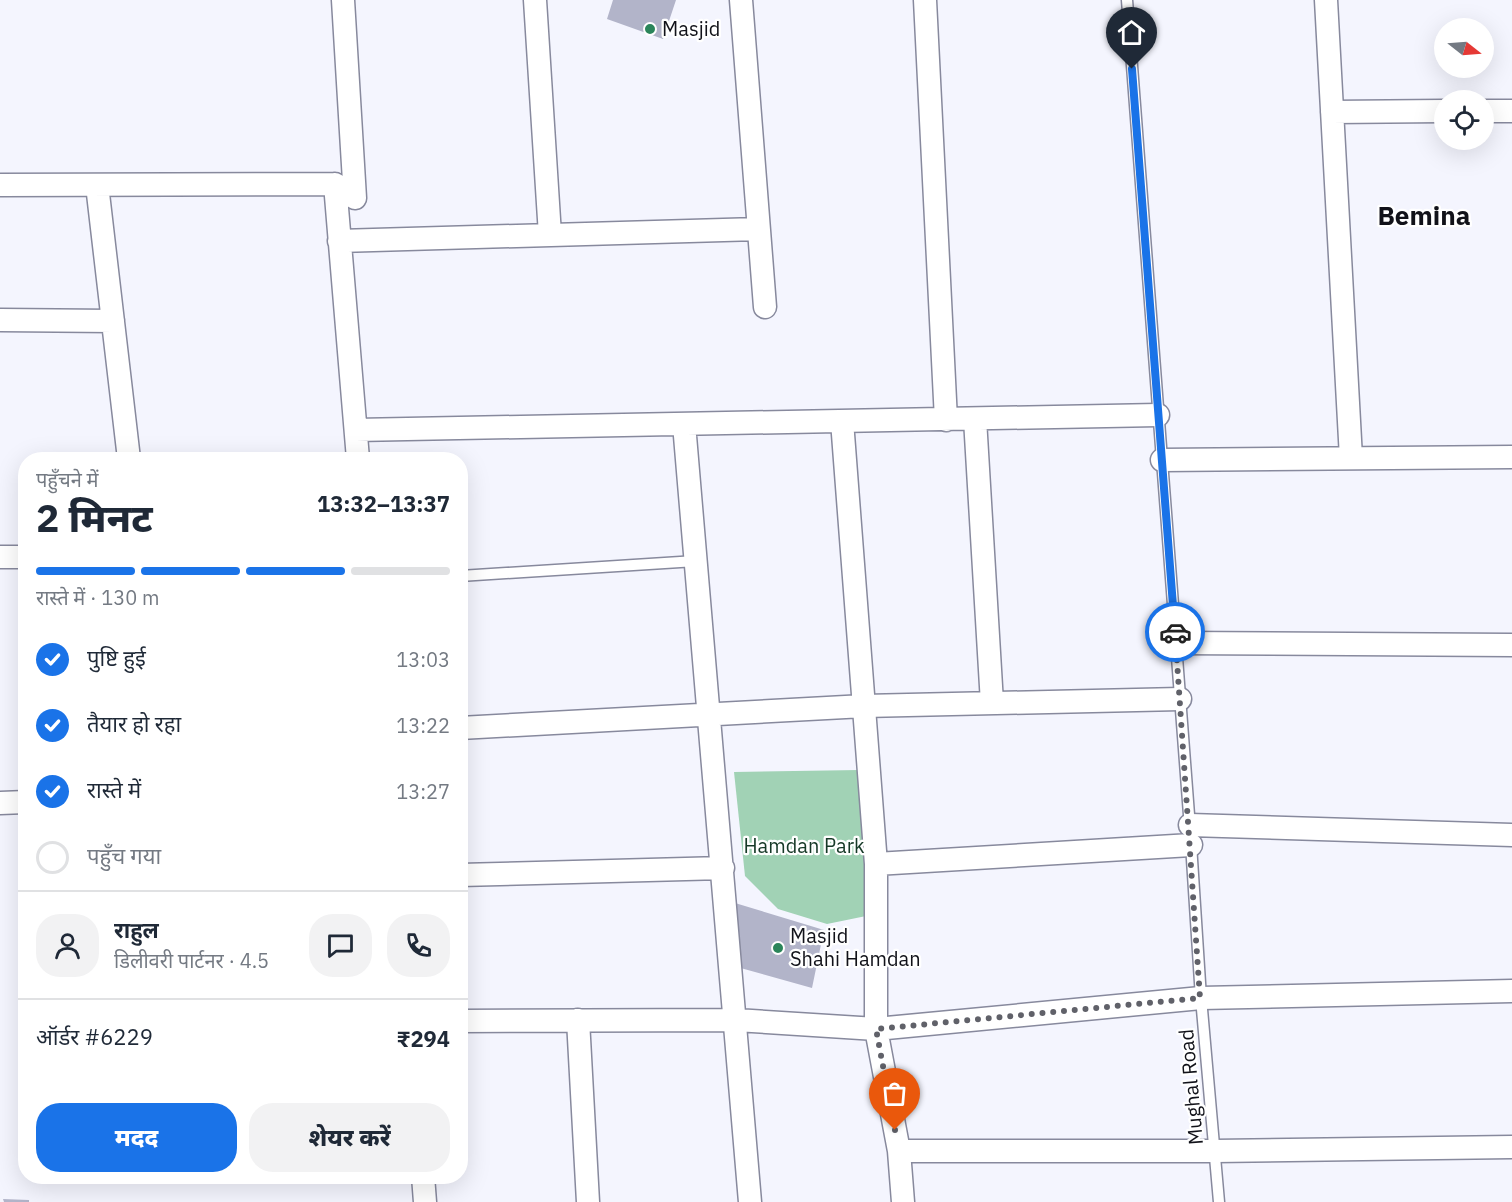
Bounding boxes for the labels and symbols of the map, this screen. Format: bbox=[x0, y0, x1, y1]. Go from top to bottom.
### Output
pin bbox=[1106, 7, 1157, 69]
place label: Masjid bbox=[662, 15, 720, 42]
north arrow bbox=[1434, 18, 1494, 78]
marker: Masjid bbox=[643, 22, 657, 36]
district label: Bemina bbox=[1378, 198, 1471, 232]
courier bbox=[1145, 602, 1205, 662]
park label: Hamdan Park bbox=[743, 832, 865, 859]
place label: Masjid Shahi Hamdan bbox=[790, 922, 921, 972]
marker: Masjid Shahi Hamdan bbox=[771, 941, 785, 955]
street label: Mughal Road bbox=[1172, 1028, 1209, 1146]
pin bbox=[869, 1068, 920, 1130]

